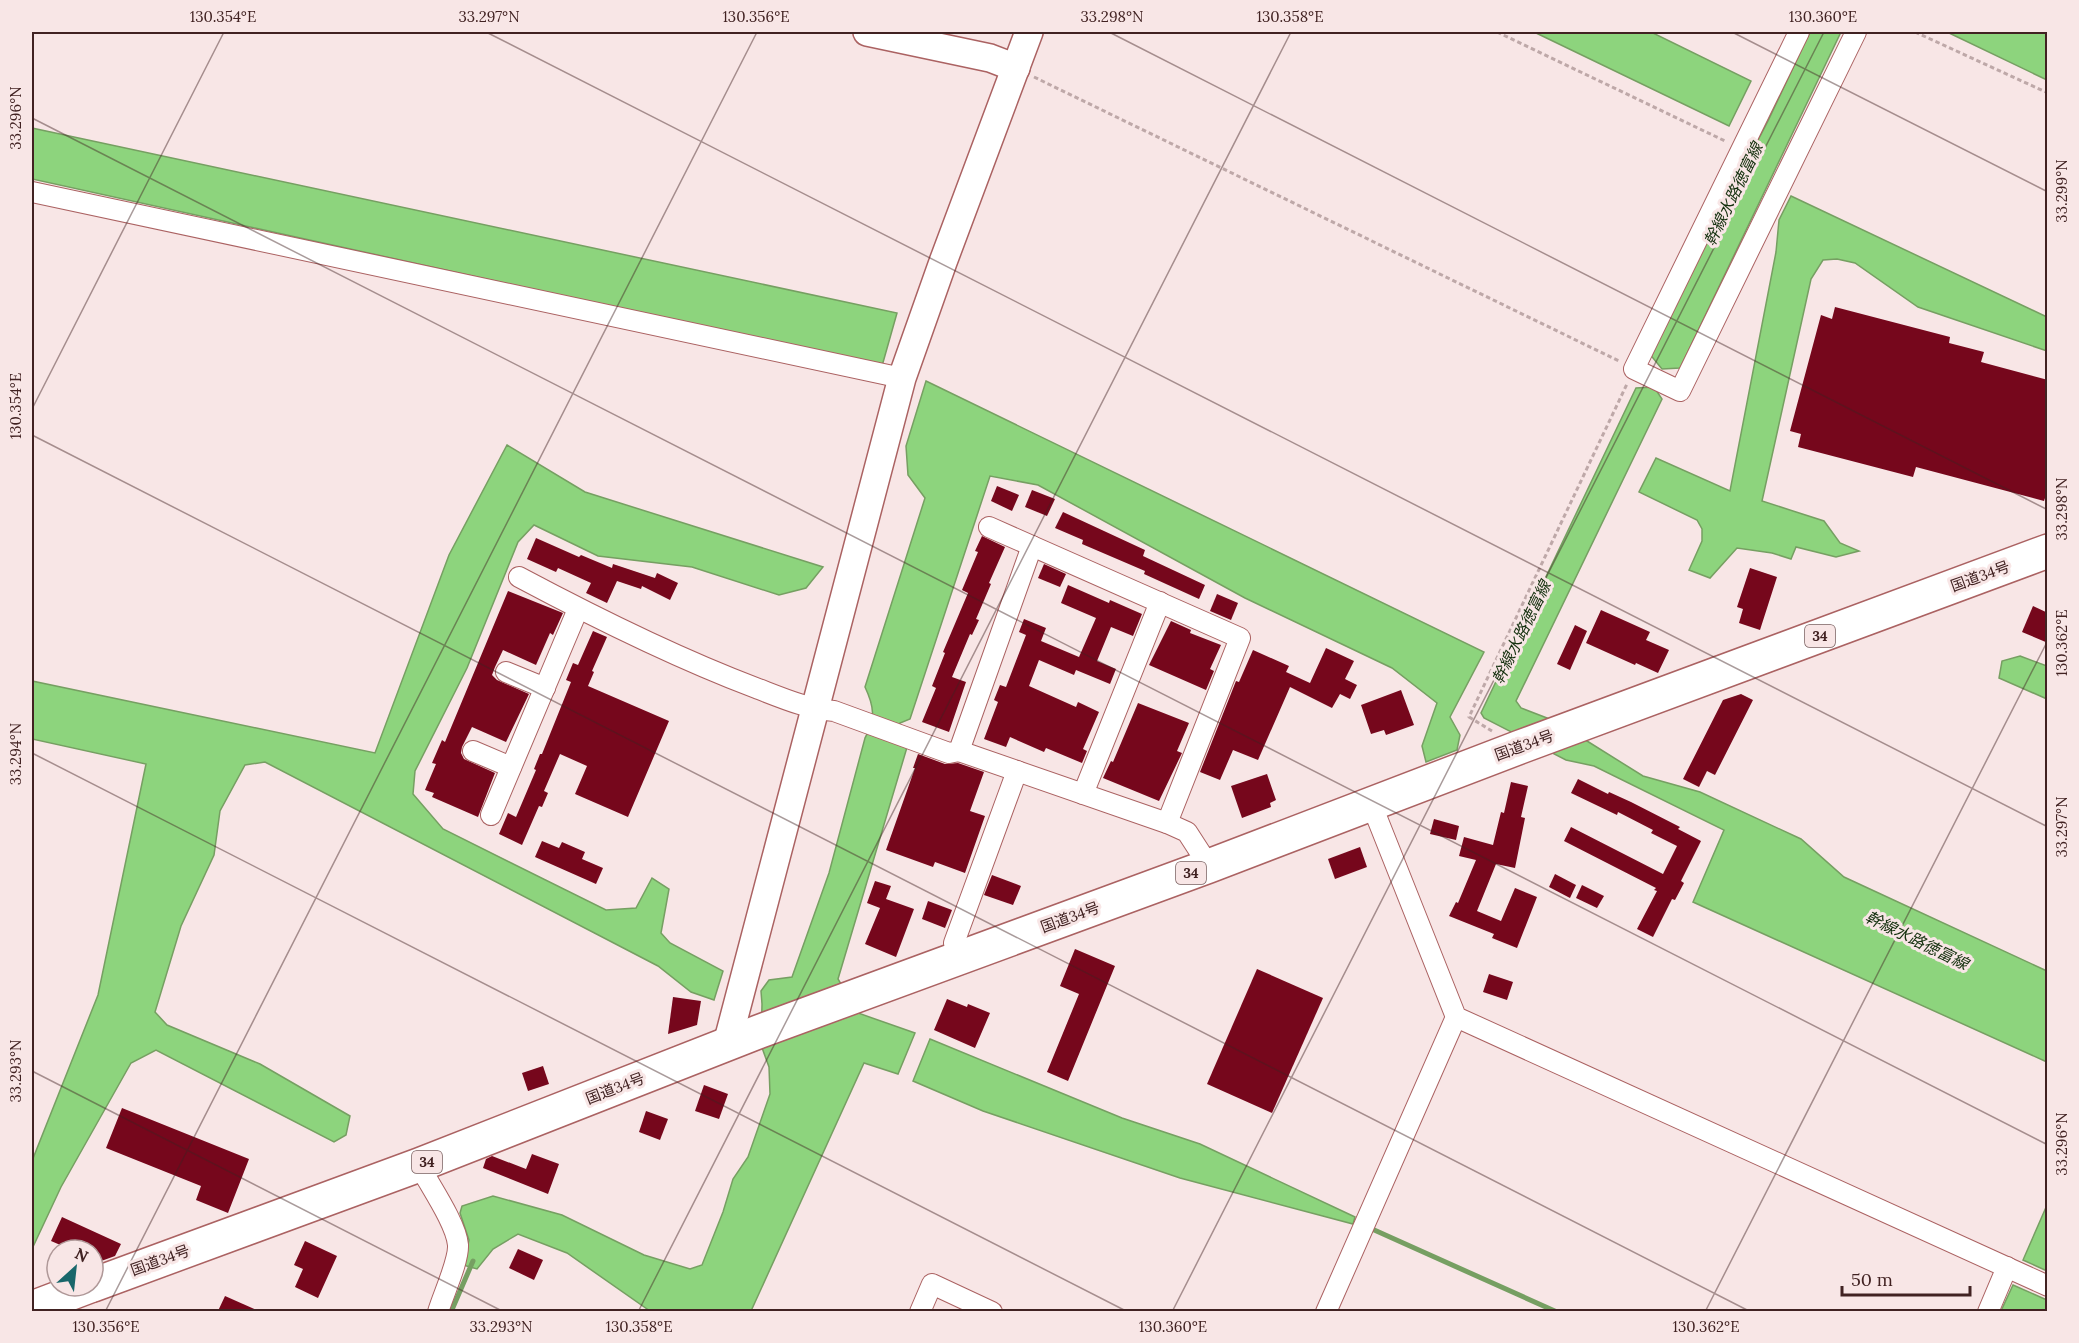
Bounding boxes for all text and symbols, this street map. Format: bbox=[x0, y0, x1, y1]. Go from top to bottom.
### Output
text: 130.354°E bbox=[190, 7, 256, 26]
text: 33.297°N bbox=[458, 7, 520, 26]
text: 130.356°E bbox=[722, 7, 790, 26]
text: 33.298°N bbox=[1080, 7, 1144, 26]
text: 130.358°E bbox=[1257, 7, 1323, 26]
text: 130.360°E bbox=[1789, 7, 1857, 26]
text: 33.296°N bbox=[6, 86, 25, 150]
water label: 幹線水路徳富線 bbox=[1699, 137, 1767, 249]
text: 33.299°N bbox=[2052, 159, 2071, 223]
text: 130.354°E bbox=[6, 373, 25, 439]
text: 33.298°N bbox=[2052, 477, 2071, 541]
street label: 国道34号 bbox=[1948, 557, 2012, 595]
water label: 幹線水路徳富線 bbox=[1487, 575, 1555, 687]
text: 130.362°E bbox=[2052, 609, 2071, 677]
road number: 34 bbox=[1805, 625, 1835, 647]
text: 33.294°N bbox=[6, 723, 25, 785]
street label: 国道34号 bbox=[1492, 726, 1556, 764]
text: 33.297°N bbox=[2052, 796, 2071, 858]
road number: 34 bbox=[1176, 862, 1206, 884]
street label: 国道34号 bbox=[1038, 898, 1102, 936]
water label: 幹線水路徳富線 bbox=[1862, 906, 1974, 974]
text: 33.293°N bbox=[6, 1040, 25, 1103]
street label: 国道34号 bbox=[583, 1068, 647, 1108]
text: 33.296°N bbox=[2052, 1112, 2071, 1176]
road number: 34 bbox=[412, 1151, 442, 1173]
north arrow bbox=[45, 1238, 105, 1298]
street label: 国道34号 bbox=[128, 1241, 192, 1279]
text: N bbox=[72, 1243, 92, 1266]
scale bar bbox=[1842, 1259, 1970, 1297]
text: 50 m bbox=[1851, 1268, 1893, 1291]
text: 130.356°E bbox=[72, 1317, 140, 1336]
text: 33.293°N bbox=[470, 1317, 533, 1336]
text: 130.358°E bbox=[606, 1317, 672, 1336]
text: 130.360°E bbox=[1139, 1317, 1207, 1336]
text: 130.362°E bbox=[1672, 1317, 1740, 1336]

